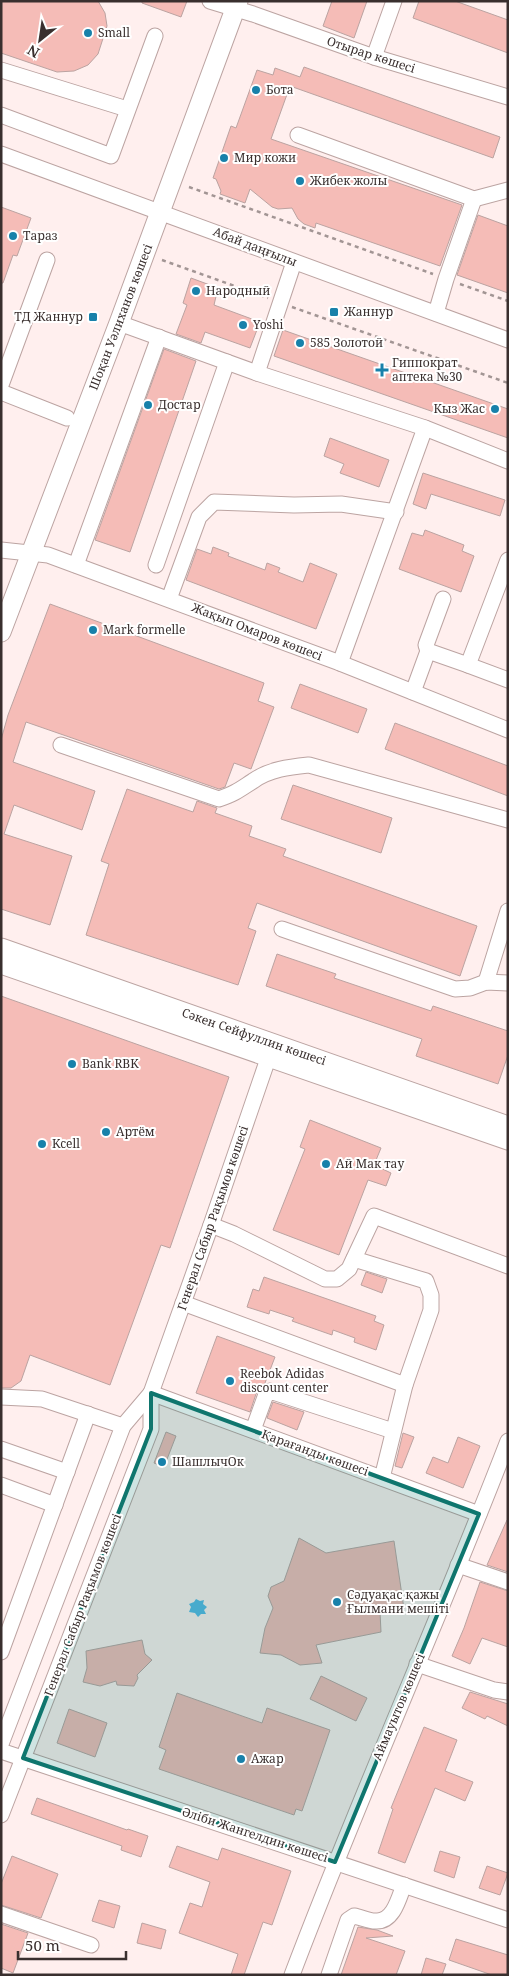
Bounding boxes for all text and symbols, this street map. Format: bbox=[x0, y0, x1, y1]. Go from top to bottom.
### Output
north arrow bbox=[15, 15, 65, 65]
place label: Small bbox=[98, 24, 130, 41]
marker: Small bbox=[82, 27, 94, 39]
street label: Отырар көшесі bbox=[325, 32, 418, 77]
text: N bbox=[24, 41, 43, 63]
place label: Бота bbox=[266, 81, 294, 98]
marker: Бота bbox=[250, 84, 262, 96]
place label: Мир кожи bbox=[234, 149, 296, 166]
marker: Мир кожи bbox=[218, 152, 230, 164]
place label: Жибек жолы bbox=[309, 172, 387, 189]
marker: Жибек жолы bbox=[294, 175, 306, 187]
street label: Абай даңғылы bbox=[211, 223, 300, 270]
place label: Тараз bbox=[23, 227, 58, 244]
marker: Тараз bbox=[7, 230, 19, 242]
street label: Шоқан Уәлиханов көшесі bbox=[85, 241, 156, 392]
place label: Народный bbox=[206, 282, 270, 299]
marker: Народный bbox=[190, 285, 202, 297]
place label: Жаннур bbox=[343, 303, 394, 320]
marker: Жаннур bbox=[328, 306, 340, 318]
place label: ТД Жаннур bbox=[14, 308, 83, 325]
marker: ТД Жаннур bbox=[87, 311, 99, 323]
place label: Yoshi bbox=[252, 316, 284, 333]
marker: Yoshi bbox=[237, 319, 249, 331]
place label: 585 Золотой bbox=[310, 334, 383, 351]
marker: 585 Золотой bbox=[294, 337, 306, 349]
place label: Гиппократ аптека №30 bbox=[392, 354, 463, 385]
marker: Гиппократ аптека №30 bbox=[376, 364, 388, 376]
place label: Достар bbox=[158, 396, 201, 413]
marker: Достар bbox=[142, 399, 154, 411]
place label: Кыз Жас bbox=[433, 400, 485, 417]
marker: Кыз Жас bbox=[489, 403, 501, 415]
street label: Жақып Омаров көшесі bbox=[188, 598, 325, 664]
place label: Mark formelle bbox=[103, 621, 185, 638]
marker: Mark formelle bbox=[87, 624, 99, 636]
street label: Сәкен Сейфуллин көшесі bbox=[180, 1004, 329, 1069]
place label: Bank RBK bbox=[82, 1055, 139, 1072]
marker: Bank RBK bbox=[66, 1058, 78, 1070]
place label: Артём bbox=[116, 1123, 155, 1140]
street label: Генерал Сабыр Рақымов көшесі bbox=[173, 1123, 252, 1313]
marker: Артём bbox=[100, 1126, 112, 1138]
place label: Kcell bbox=[52, 1135, 80, 1152]
marker: Kcell bbox=[36, 1138, 48, 1150]
place label: Ай Мак тау bbox=[336, 1155, 404, 1172]
marker: Ай Мак тау bbox=[320, 1158, 332, 1170]
place label: Reebok Adidas discount center bbox=[240, 1365, 329, 1396]
marker: Reebok Adidas discount center bbox=[224, 1375, 236, 1387]
street label: Қарағанды көшесі bbox=[259, 1425, 371, 1480]
place label: ШашлычОк bbox=[172, 1453, 245, 1470]
marker: ШашлычОк bbox=[156, 1456, 168, 1468]
street label: Генерал Сабыр Рақымов көшесі bbox=[40, 1511, 125, 1699]
place label: Сәдуақас қажы Ғылмани мешіті bbox=[347, 1586, 449, 1617]
marker: Сәдуақас қажы Ғылмани мешіті bbox=[331, 1596, 343, 1608]
street label: Аймауытов көшесі bbox=[368, 1651, 429, 1763]
place label: Ажар bbox=[251, 1750, 284, 1767]
marker: Ажар bbox=[235, 1753, 247, 1765]
street label: Әліби Жангелдин көшесі bbox=[180, 1803, 330, 1866]
scale bar bbox=[18, 1928, 125, 1960]
text: 50 m bbox=[25, 1935, 60, 1955]

